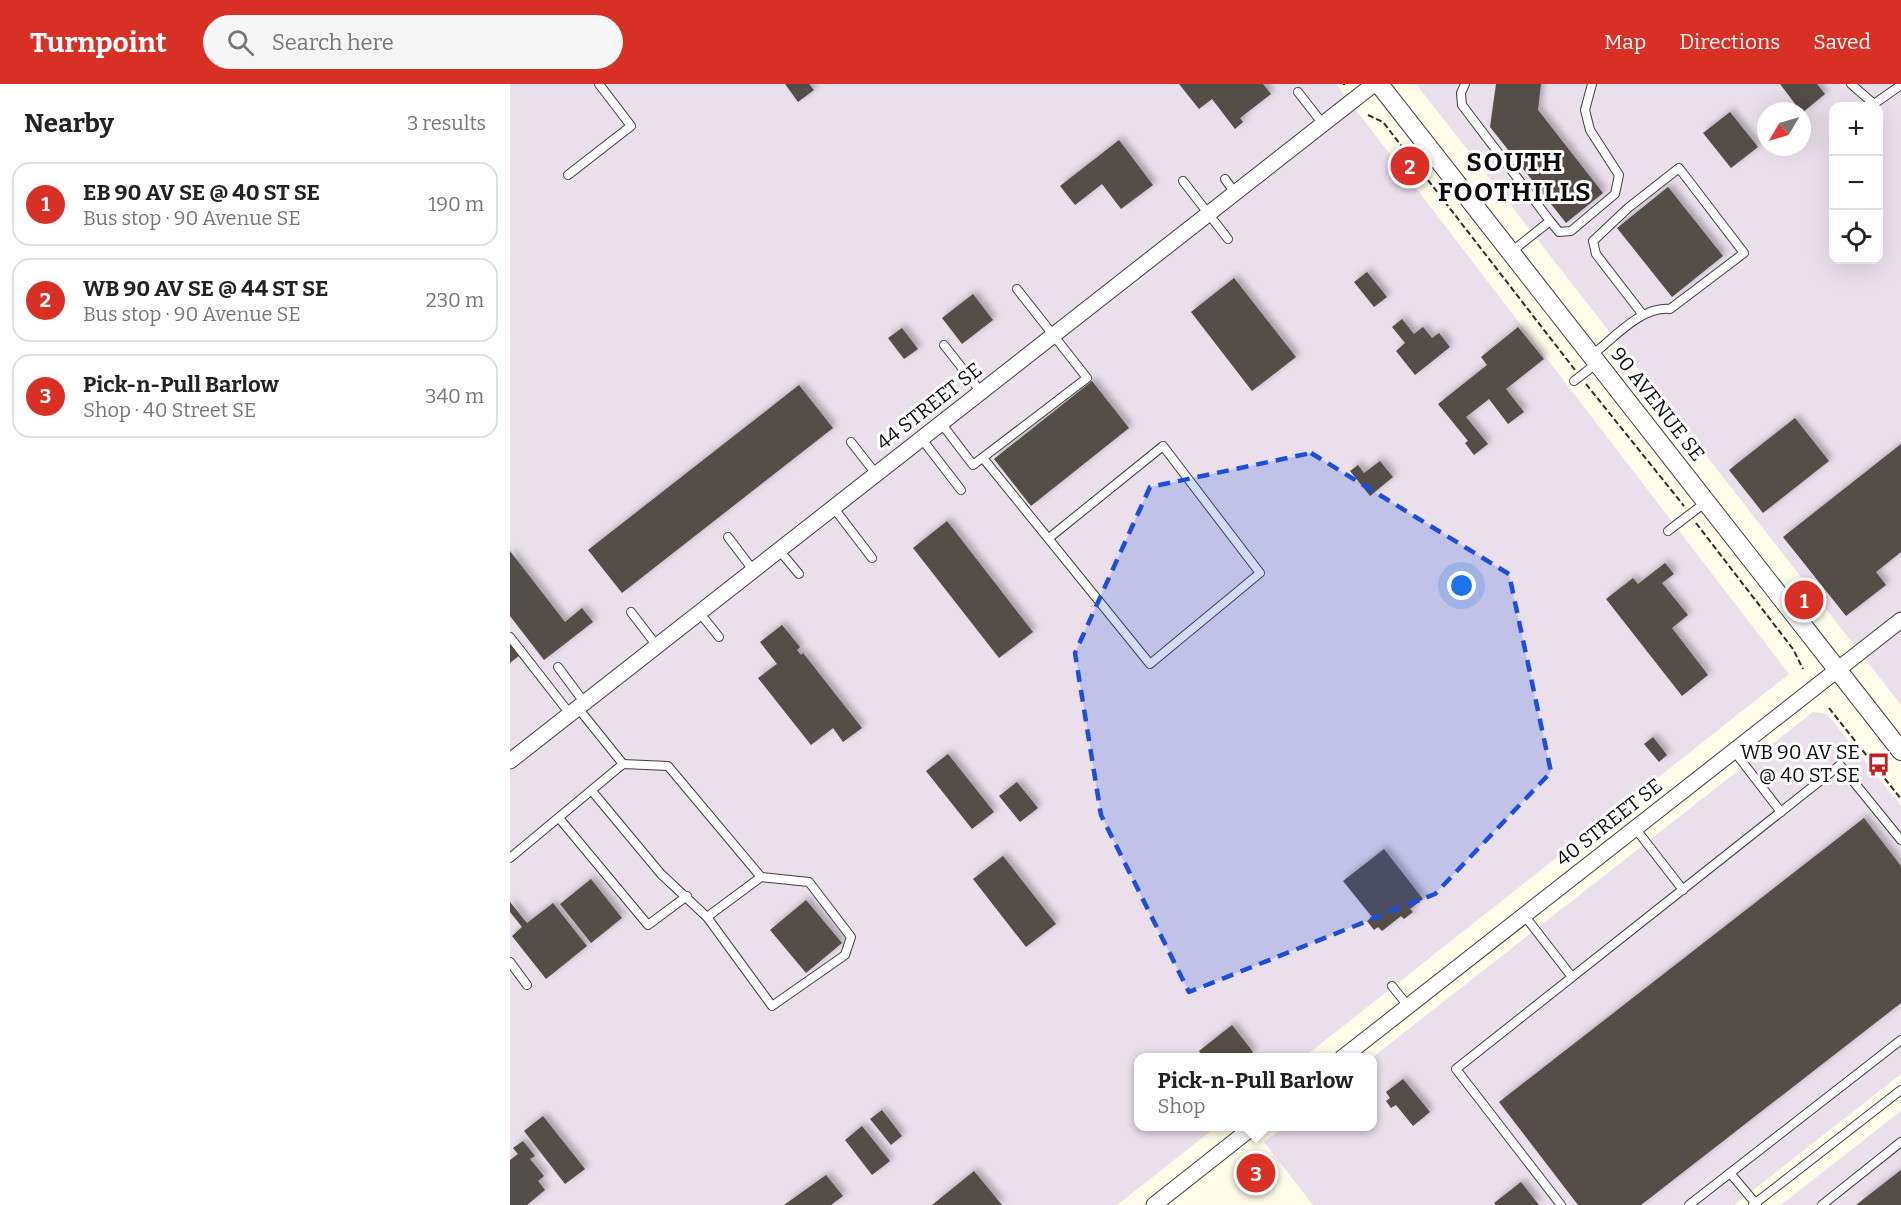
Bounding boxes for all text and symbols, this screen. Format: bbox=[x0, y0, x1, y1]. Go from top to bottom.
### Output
search box bbox=[203, 15, 623, 69]
text: Turnpoint bbox=[30, 26, 167, 59]
icon: search bbox=[224, 26, 257, 59]
text: Search here bbox=[272, 29, 394, 56]
text: Map bbox=[1604, 29, 1646, 55]
text: Directions bbox=[1679, 29, 1780, 55]
text: Saved bbox=[1813, 29, 1871, 55]
north arrow bbox=[1757, 102, 1811, 156]
map controls bbox=[1829, 102, 1883, 264]
button: + bbox=[1829, 102, 1883, 156]
text: Nearby bbox=[24, 108, 114, 139]
text: 3 results bbox=[407, 111, 486, 135]
pin: 2 bbox=[1390, 144, 1430, 188]
district label: SOUTH FOOTHILLS bbox=[1438, 147, 1592, 208]
button: − bbox=[1829, 156, 1883, 210]
text: EB 90 AV SE @ 40 ST SE bbox=[83, 179, 320, 206]
text: 1 bbox=[41, 192, 50, 216]
text: 190 m bbox=[428, 192, 484, 216]
text: Bus stop · 90 Avenue SE bbox=[83, 206, 301, 230]
button: locate bbox=[1829, 210, 1883, 264]
text: WB 90 AV SE @ 44 ST SE bbox=[83, 275, 328, 302]
text: 2 bbox=[40, 288, 51, 312]
text: 230 m bbox=[426, 288, 484, 312]
text: Bus stop · 90 Avenue SE bbox=[83, 302, 301, 326]
street label: 90 AVENUE SE bbox=[1606, 342, 1710, 466]
street label: 44 STREET SE bbox=[872, 357, 986, 455]
text: Pick-n-Pull Barlow bbox=[83, 371, 279, 398]
text: 3 bbox=[40, 384, 51, 408]
text: 340 m bbox=[425, 384, 484, 408]
text: Shop · 40 Street SE bbox=[83, 398, 256, 422]
your location bbox=[1447, 571, 1476, 600]
pin: 1 bbox=[1784, 578, 1824, 622]
place label: WB 90 AV SE @ 40 ST SE bbox=[1740, 740, 1860, 787]
bus stop icon: WB 90 AV SE @ 40 ST SE bbox=[1865, 751, 1891, 777]
street label: 40 STREET SE bbox=[1551, 773, 1667, 871]
popup bbox=[1134, 1053, 1377, 1131]
text: Pick-n-Pull Barlow bbox=[1158, 1067, 1353, 1094]
text: Shop bbox=[1158, 1094, 1205, 1118]
pin: 3 bbox=[1236, 1150, 1276, 1196]

